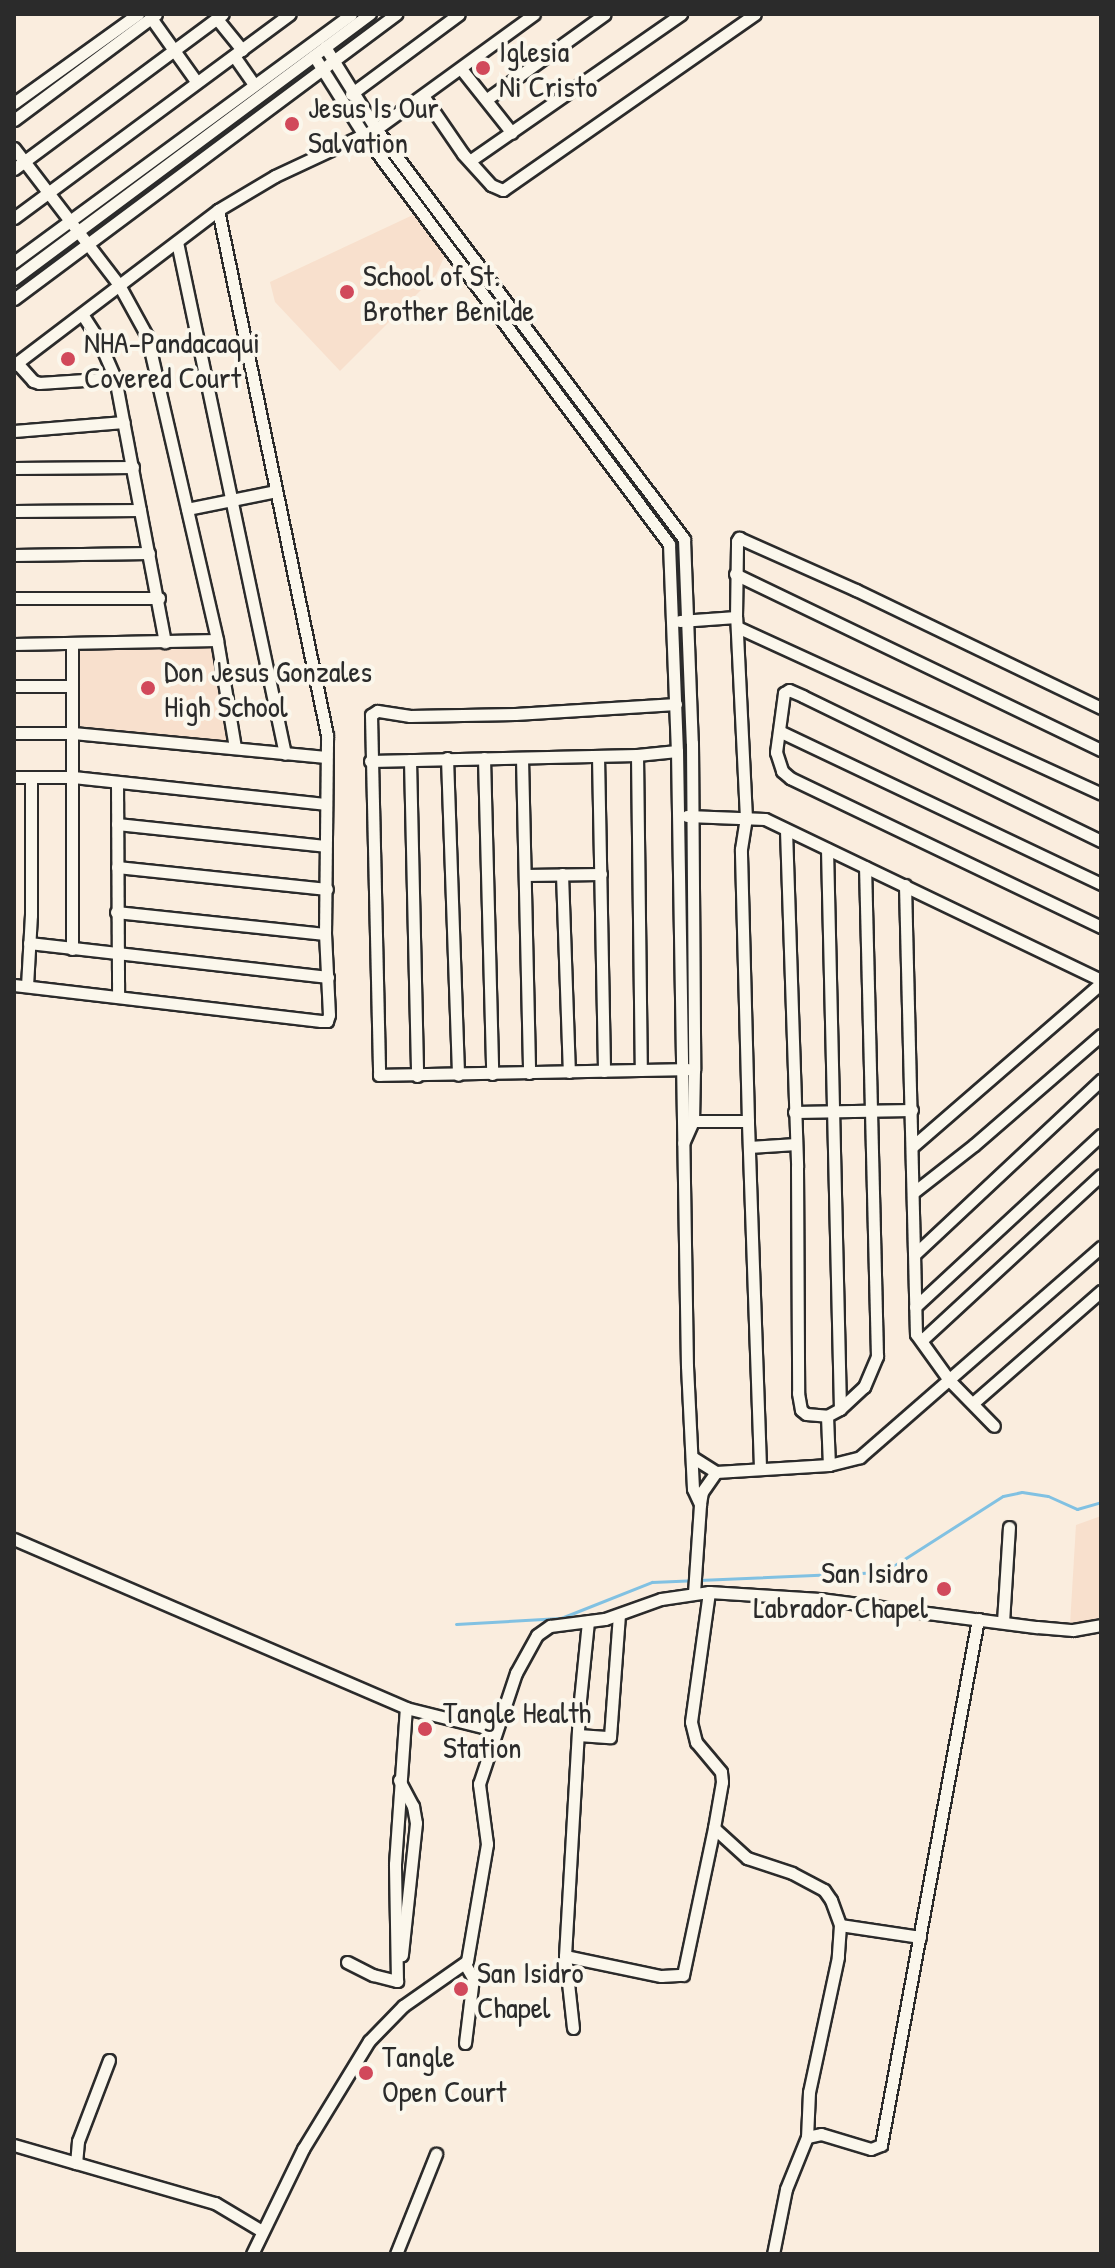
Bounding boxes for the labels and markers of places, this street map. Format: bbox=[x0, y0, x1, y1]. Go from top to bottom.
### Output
place label: Iglesia Ni Cristo bbox=[499, 33, 597, 104]
marker: Iglesia Ni Cristo bbox=[474, 59, 492, 77]
place label: Jesus Is Our Salvation bbox=[308, 89, 439, 160]
marker: Jesus Is Our Salvation bbox=[283, 115, 301, 133]
place label: School of St. Brother Benilde bbox=[363, 257, 534, 328]
marker: School of St. Brother Benilde bbox=[338, 283, 356, 301]
place label: NHA-Pandacaqui Covered Court bbox=[84, 324, 260, 394]
marker: NHA-Pandacaqui Covered Court bbox=[59, 350, 77, 368]
place label: Don Jesus Gonzales High School bbox=[164, 653, 372, 724]
marker: Don Jesus Gonzales High School bbox=[139, 679, 157, 697]
place label: San Isidro Labrador Chapel bbox=[754, 1554, 928, 1624]
marker: San Isidro Labrador Chapel bbox=[935, 1580, 953, 1598]
place label: Tangle Health Station bbox=[443, 1694, 591, 1764]
marker: Tangle Health Station bbox=[414, 1718, 436, 1740]
place label: San Isidro Chapel bbox=[477, 1954, 584, 2024]
marker: San Isidro Chapel bbox=[452, 1980, 470, 1998]
place label: Tangle Open Court bbox=[382, 2038, 506, 2108]
marker: Tangle Open Court bbox=[357, 2064, 375, 2082]

